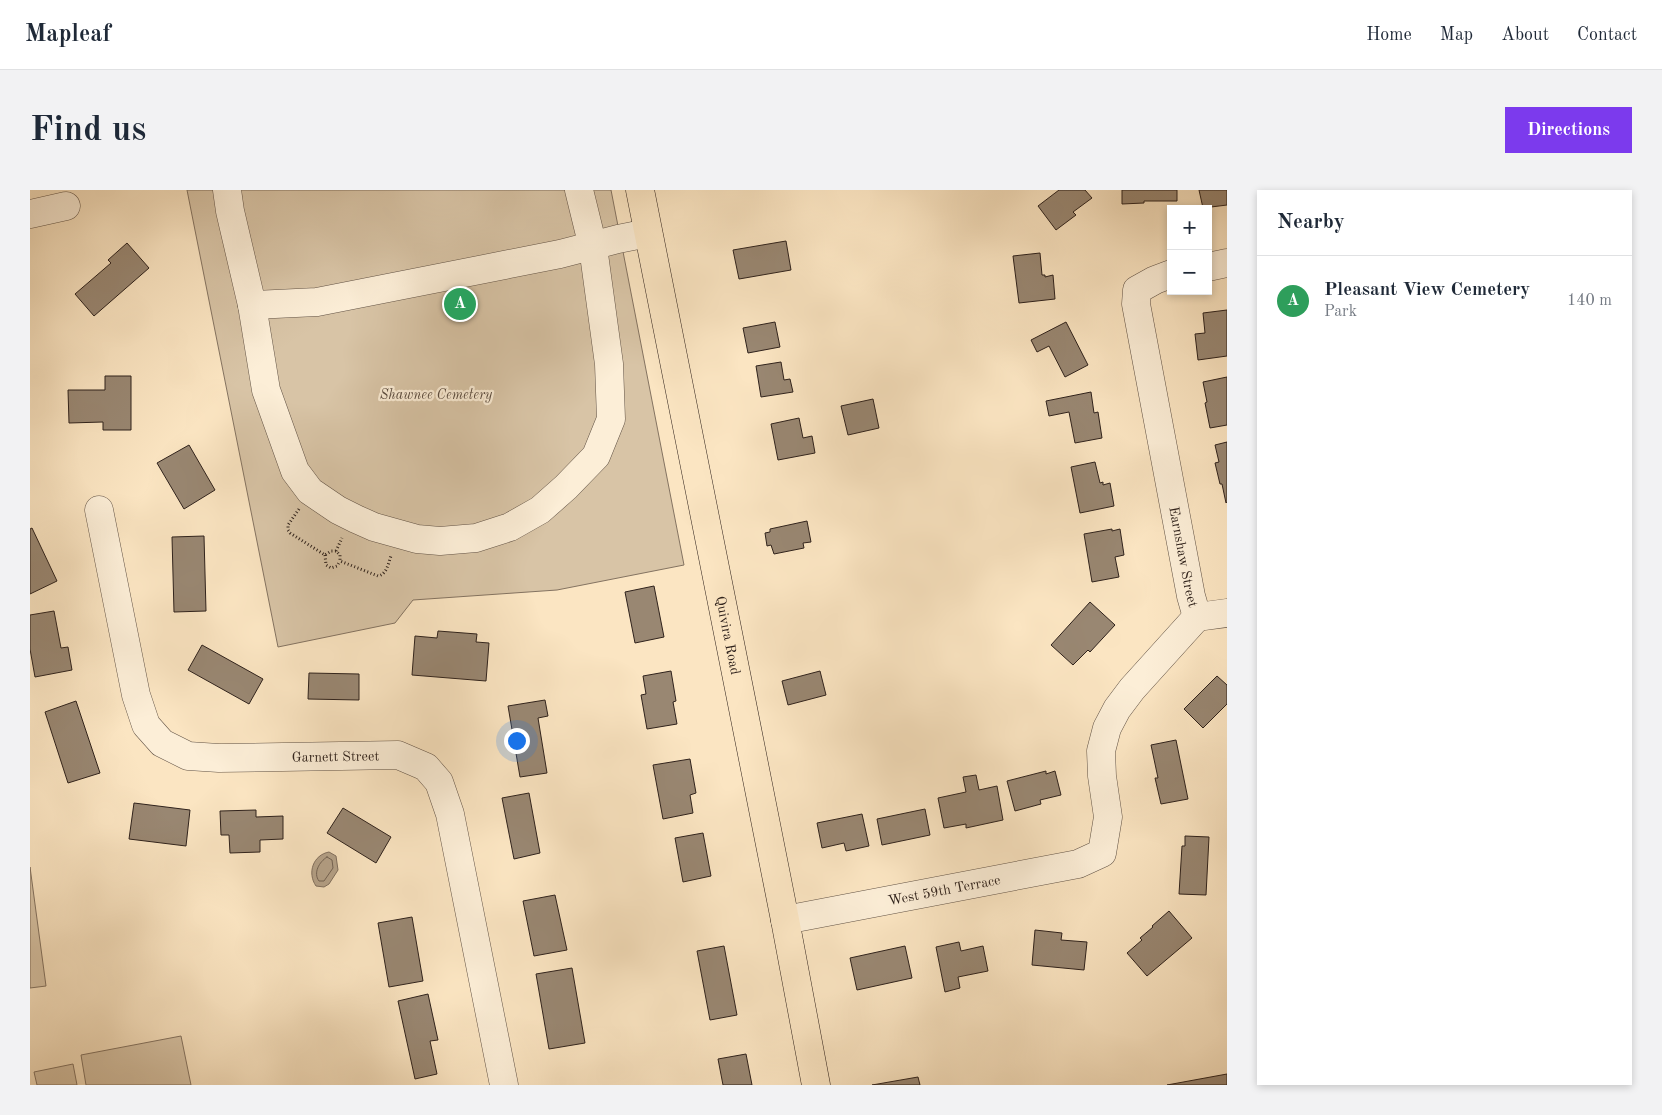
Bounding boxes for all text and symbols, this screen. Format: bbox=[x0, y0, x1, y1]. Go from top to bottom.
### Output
text: Mapleaf bbox=[25, 23, 111, 47]
text: Home bbox=[1366, 26, 1412, 44]
text: Map bbox=[1440, 26, 1473, 44]
text: About bbox=[1501, 26, 1549, 44]
text: Contact bbox=[1577, 26, 1637, 44]
button: Directions bbox=[1505, 107, 1632, 153]
text: Find us bbox=[30, 113, 146, 148]
map controls bbox=[1167, 205, 1212, 295]
button: + bbox=[1167, 205, 1212, 250]
text: Nearby bbox=[1277, 212, 1345, 233]
button: − bbox=[1167, 250, 1212, 295]
text: Pleasant View Cemetery bbox=[1324, 281, 1530, 300]
pin: A bbox=[444, 285, 476, 323]
text: A bbox=[1287, 293, 1299, 309]
text: 140 m bbox=[1567, 293, 1612, 309]
text: Park bbox=[1324, 304, 1357, 320]
park label: Shawnee Cemetery bbox=[380, 388, 493, 403]
street label: Earnshaw Street bbox=[1166, 506, 1200, 609]
street label: Quivira Road bbox=[713, 595, 742, 676]
your location bbox=[504, 728, 530, 754]
street label: Garnett Street bbox=[292, 749, 380, 765]
street label: West 59th Terrace bbox=[887, 873, 1002, 908]

